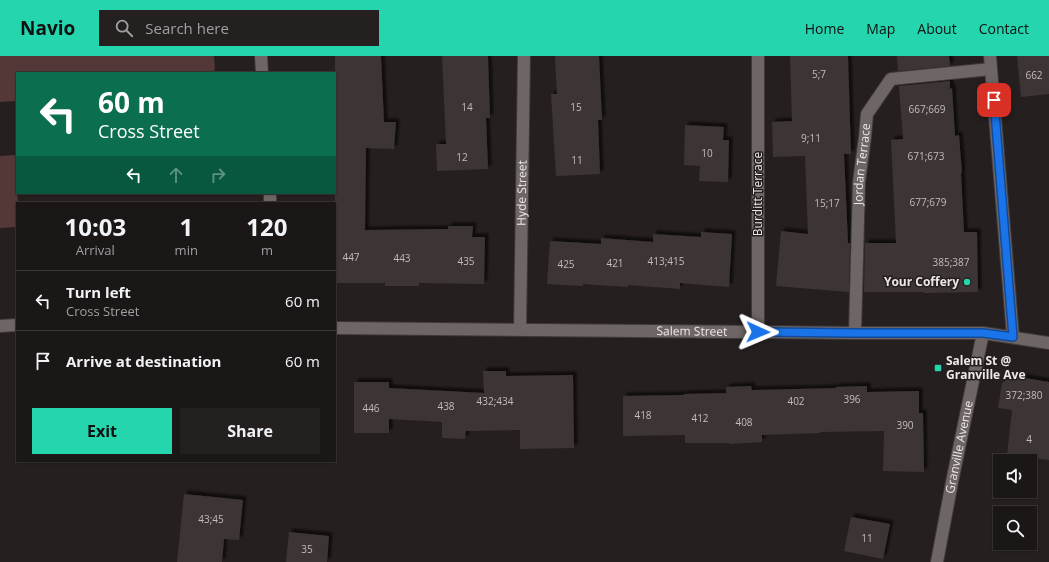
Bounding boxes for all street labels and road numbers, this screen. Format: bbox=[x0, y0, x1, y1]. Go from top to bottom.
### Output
street label: Jordan Terrace bbox=[849, 122, 874, 206]
street label: Burditt Terrace bbox=[749, 152, 766, 236]
street label: Hyde Street bbox=[513, 160, 530, 226]
street label: Salem Street bbox=[656, 322, 727, 340]
street label: Granville Avenue bbox=[941, 399, 977, 495]

